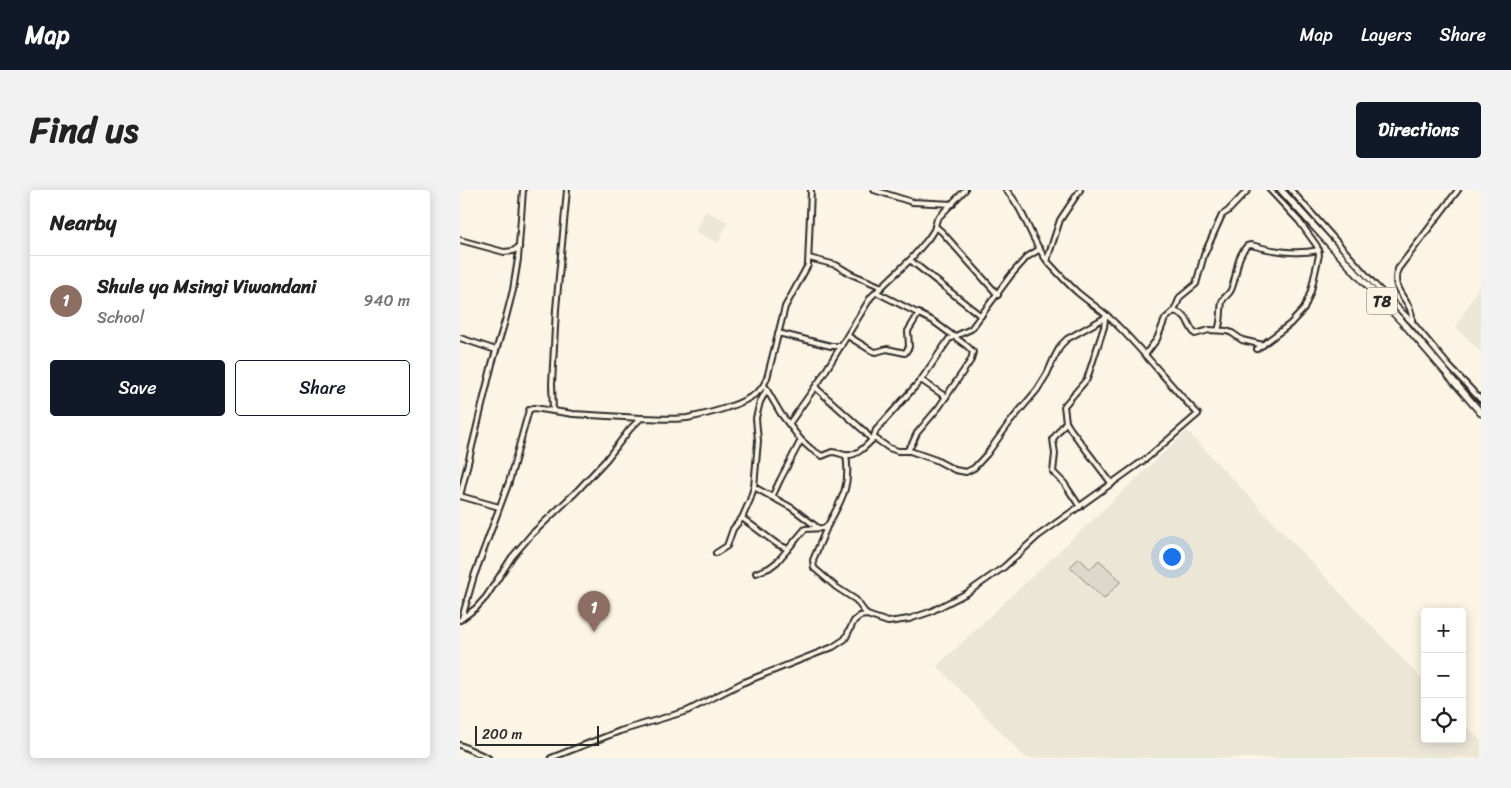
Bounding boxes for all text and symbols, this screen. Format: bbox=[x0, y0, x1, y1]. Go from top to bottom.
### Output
text: Map bbox=[25, 14, 69, 56]
text: Map bbox=[1300, 19, 1333, 51]
text: Layers bbox=[1361, 19, 1412, 51]
text: Share bbox=[1440, 19, 1486, 51]
text: Find us bbox=[30, 99, 138, 161]
button: Directions bbox=[1356, 102, 1481, 158]
text: Nearby bbox=[50, 204, 116, 242]
text: Shule ya Msingi Viwandani bbox=[97, 270, 316, 303]
text: 1 bbox=[63, 286, 69, 315]
text: 940 m bbox=[364, 286, 410, 315]
road number: T8 bbox=[1367, 288, 1397, 314]
text: School bbox=[97, 303, 144, 332]
button: Save bbox=[50, 360, 225, 416]
button: Share bbox=[235, 360, 410, 416]
your location bbox=[1159, 544, 1185, 570]
pin: 1 bbox=[578, 591, 610, 632]
map controls bbox=[1421, 608, 1466, 743]
button: + bbox=[1421, 608, 1466, 653]
button: − bbox=[1421, 653, 1466, 698]
button: locate bbox=[1421, 698, 1466, 743]
text: 200 m bbox=[482, 722, 522, 747]
scale bar bbox=[475, 723, 599, 746]

